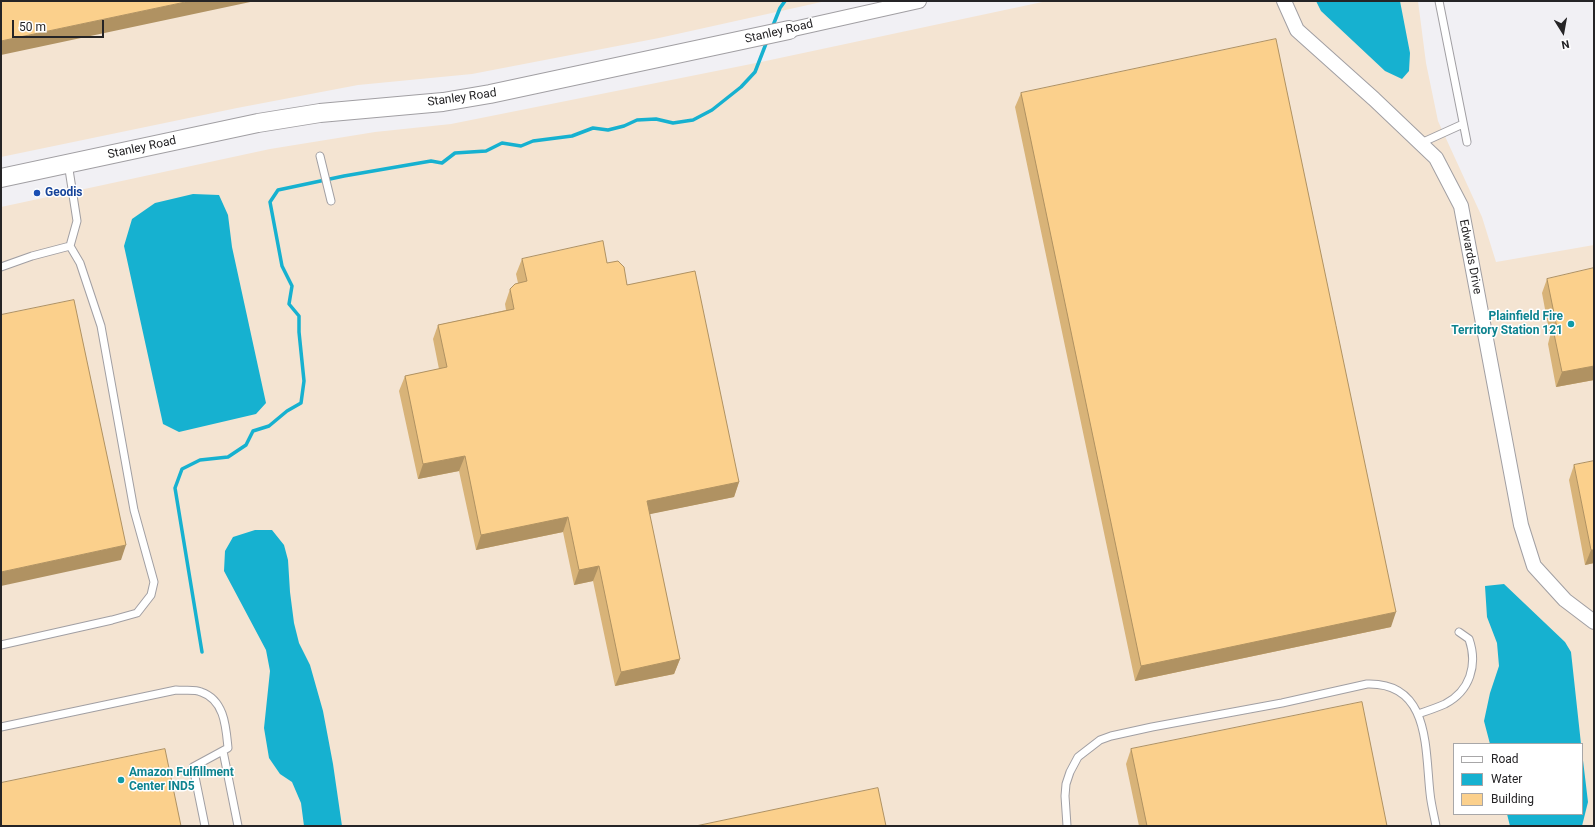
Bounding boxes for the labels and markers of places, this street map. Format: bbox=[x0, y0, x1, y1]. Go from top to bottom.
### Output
place label: Geodis bbox=[45, 186, 83, 200]
marker: Geodis bbox=[32, 188, 42, 198]
place label: Plainfield Fire Territory Station 121 bbox=[1451, 310, 1563, 338]
marker: Plainfield Fire Territory Station 121 bbox=[1566, 319, 1576, 329]
place label: Amazon Fulfillment Center IND5 bbox=[129, 766, 234, 794]
marker: Amazon Fulfillment Center IND5 bbox=[116, 775, 126, 785]

